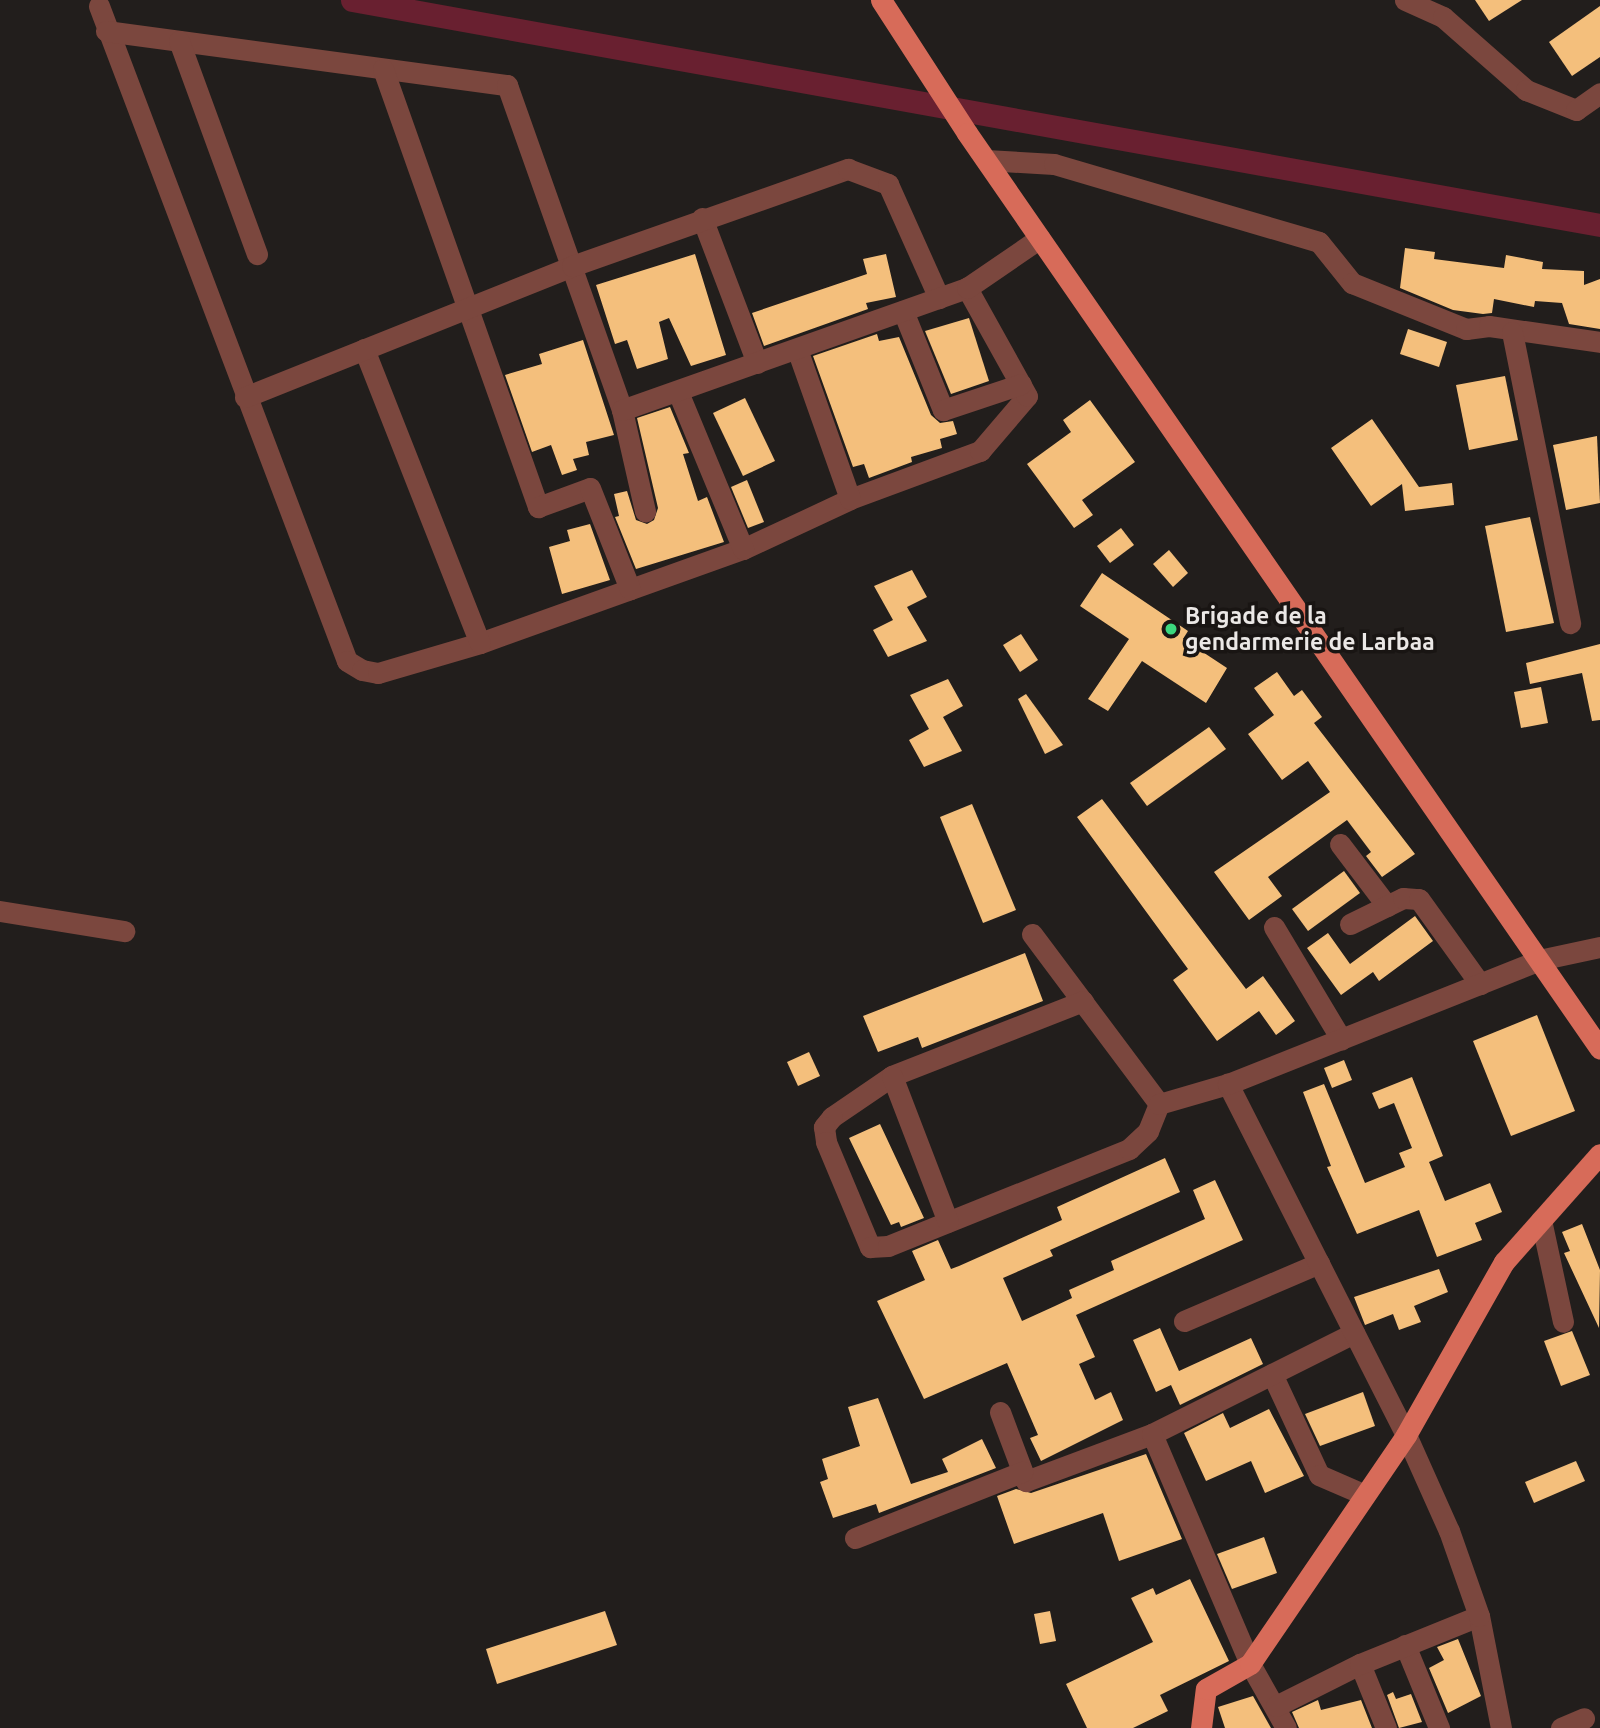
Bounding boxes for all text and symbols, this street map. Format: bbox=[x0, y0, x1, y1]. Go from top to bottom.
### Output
place label: Brigade de la gendarmerie de Larbaa bbox=[1185, 602, 1435, 656]
marker: Brigade de la gendarmerie de Larbaa bbox=[1163, 621, 1179, 637]

